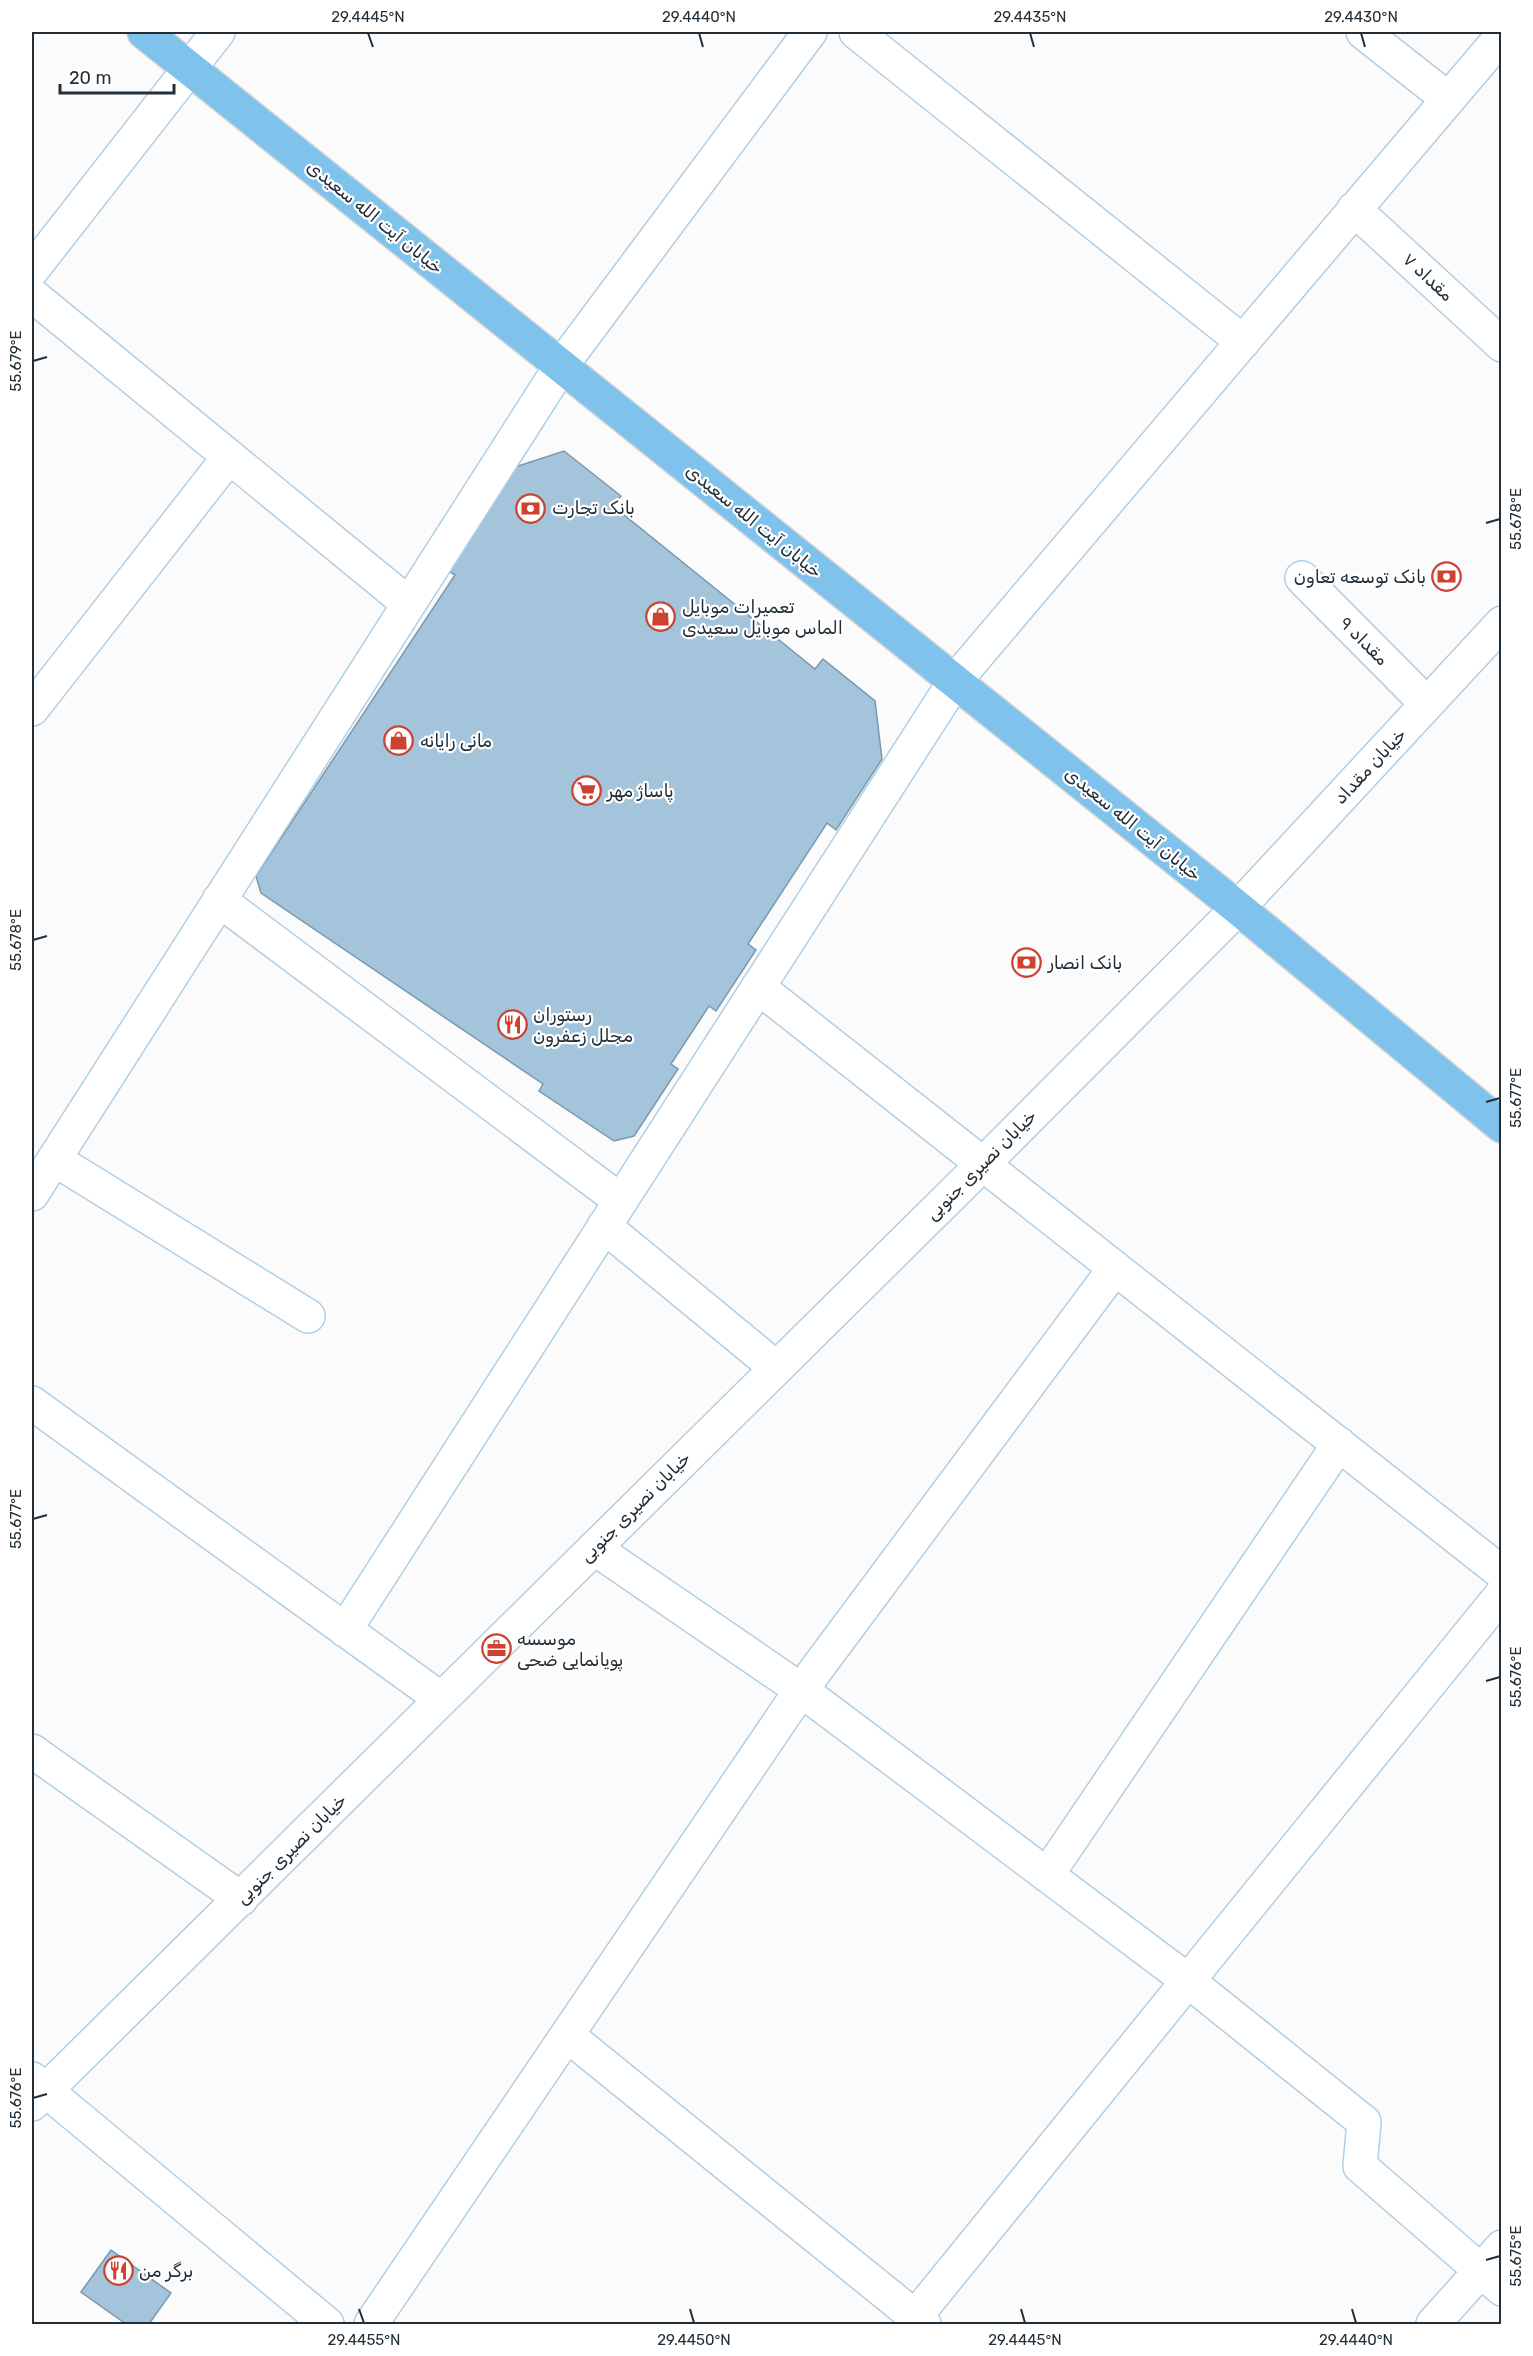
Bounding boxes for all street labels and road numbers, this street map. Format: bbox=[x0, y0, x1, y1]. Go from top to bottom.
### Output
street label: خیابان آیت الله سعیدی bbox=[302, 155, 448, 279]
street label: ۷ مقداد bbox=[1398, 248, 1458, 306]
street label: خیابان آیت الله سعیدی bbox=[681, 459, 827, 583]
street label: مقداد ۹ bbox=[1335, 612, 1393, 670]
street label: خیابان مقداد bbox=[1329, 723, 1411, 809]
street label: خیابان آیت الله سعیدی bbox=[1060, 762, 1206, 886]
street label: خیابان نصیری جنوبی bbox=[921, 1105, 1041, 1225]
street label: خیابان نصیری جنوبی bbox=[575, 1447, 695, 1567]
street label: خیابان نصیری جنوبی bbox=[231, 1789, 351, 1909]

